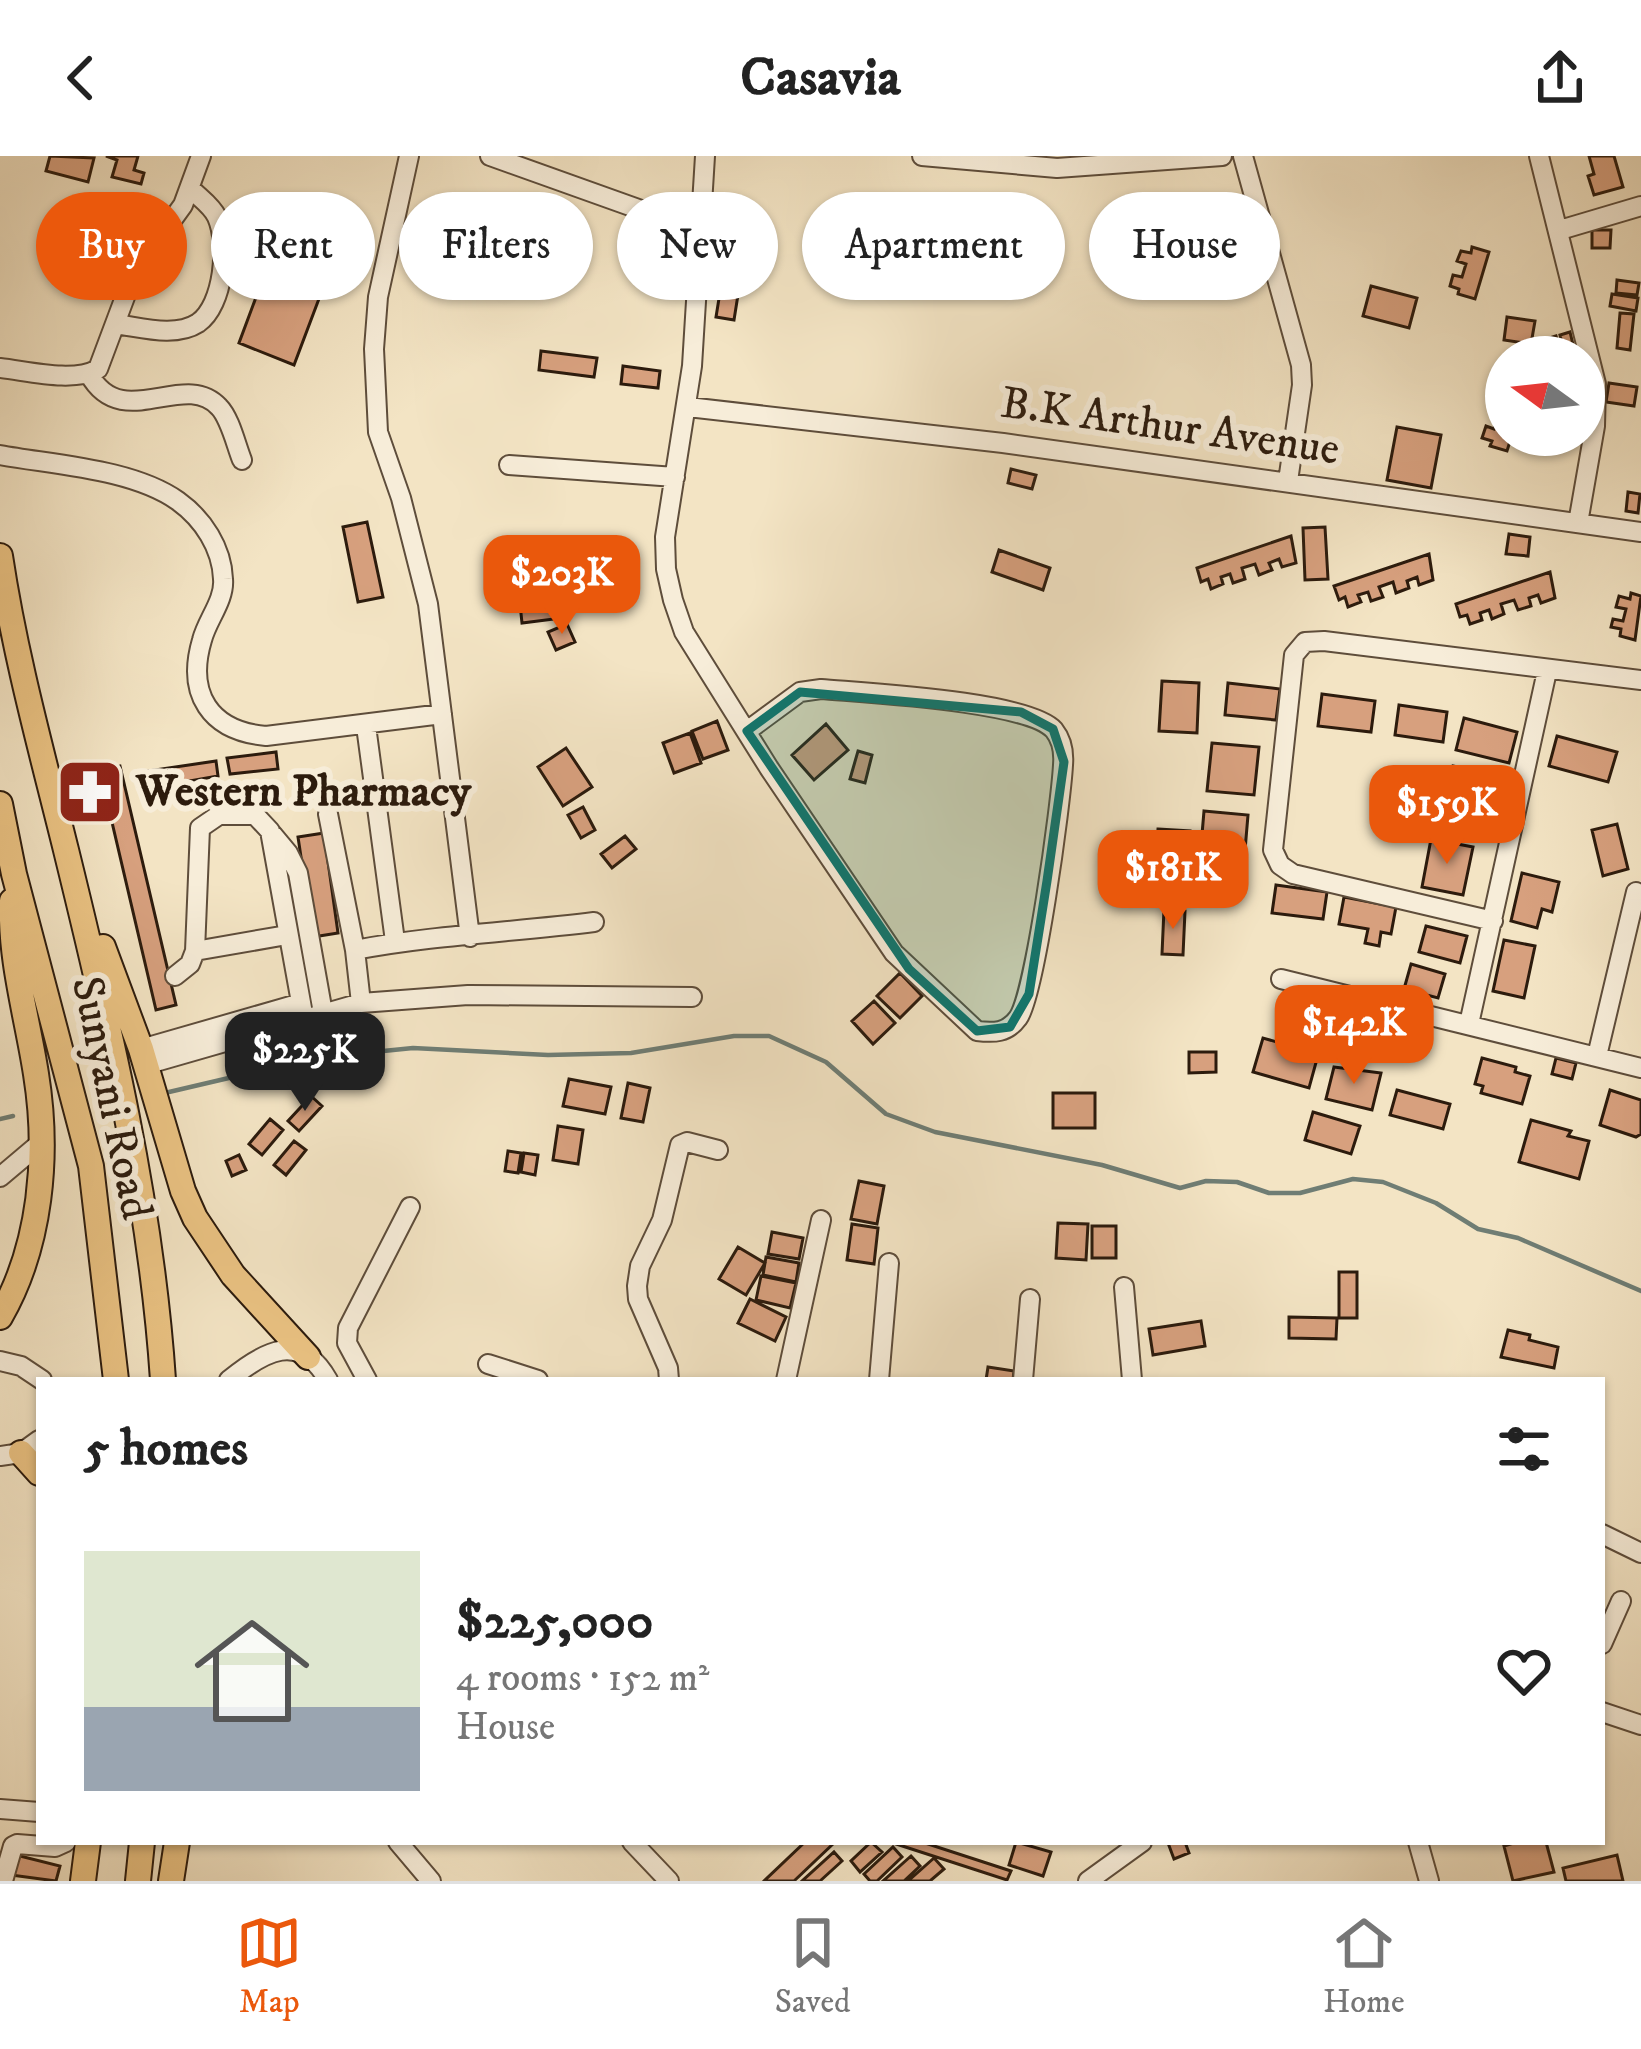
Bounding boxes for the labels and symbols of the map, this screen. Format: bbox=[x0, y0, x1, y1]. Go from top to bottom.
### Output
north arrow bbox=[1485, 336, 1605, 456]
street label: B.K Arthur Avenue bbox=[997, 376, 1343, 478]
pin: $203K bbox=[478, 535, 646, 637]
pharmacy icon: Western Pharmacy bbox=[55, 757, 125, 827]
place label: Western Pharmacy bbox=[135, 764, 473, 820]
pin: $159K bbox=[1363, 765, 1531, 867]
pin: $181K bbox=[1089, 830, 1257, 932]
street label: Sunyani Road bbox=[58, 971, 164, 1225]
pin: $142K bbox=[1270, 985, 1438, 1087]
pin: $225K bbox=[221, 1012, 389, 1114]

